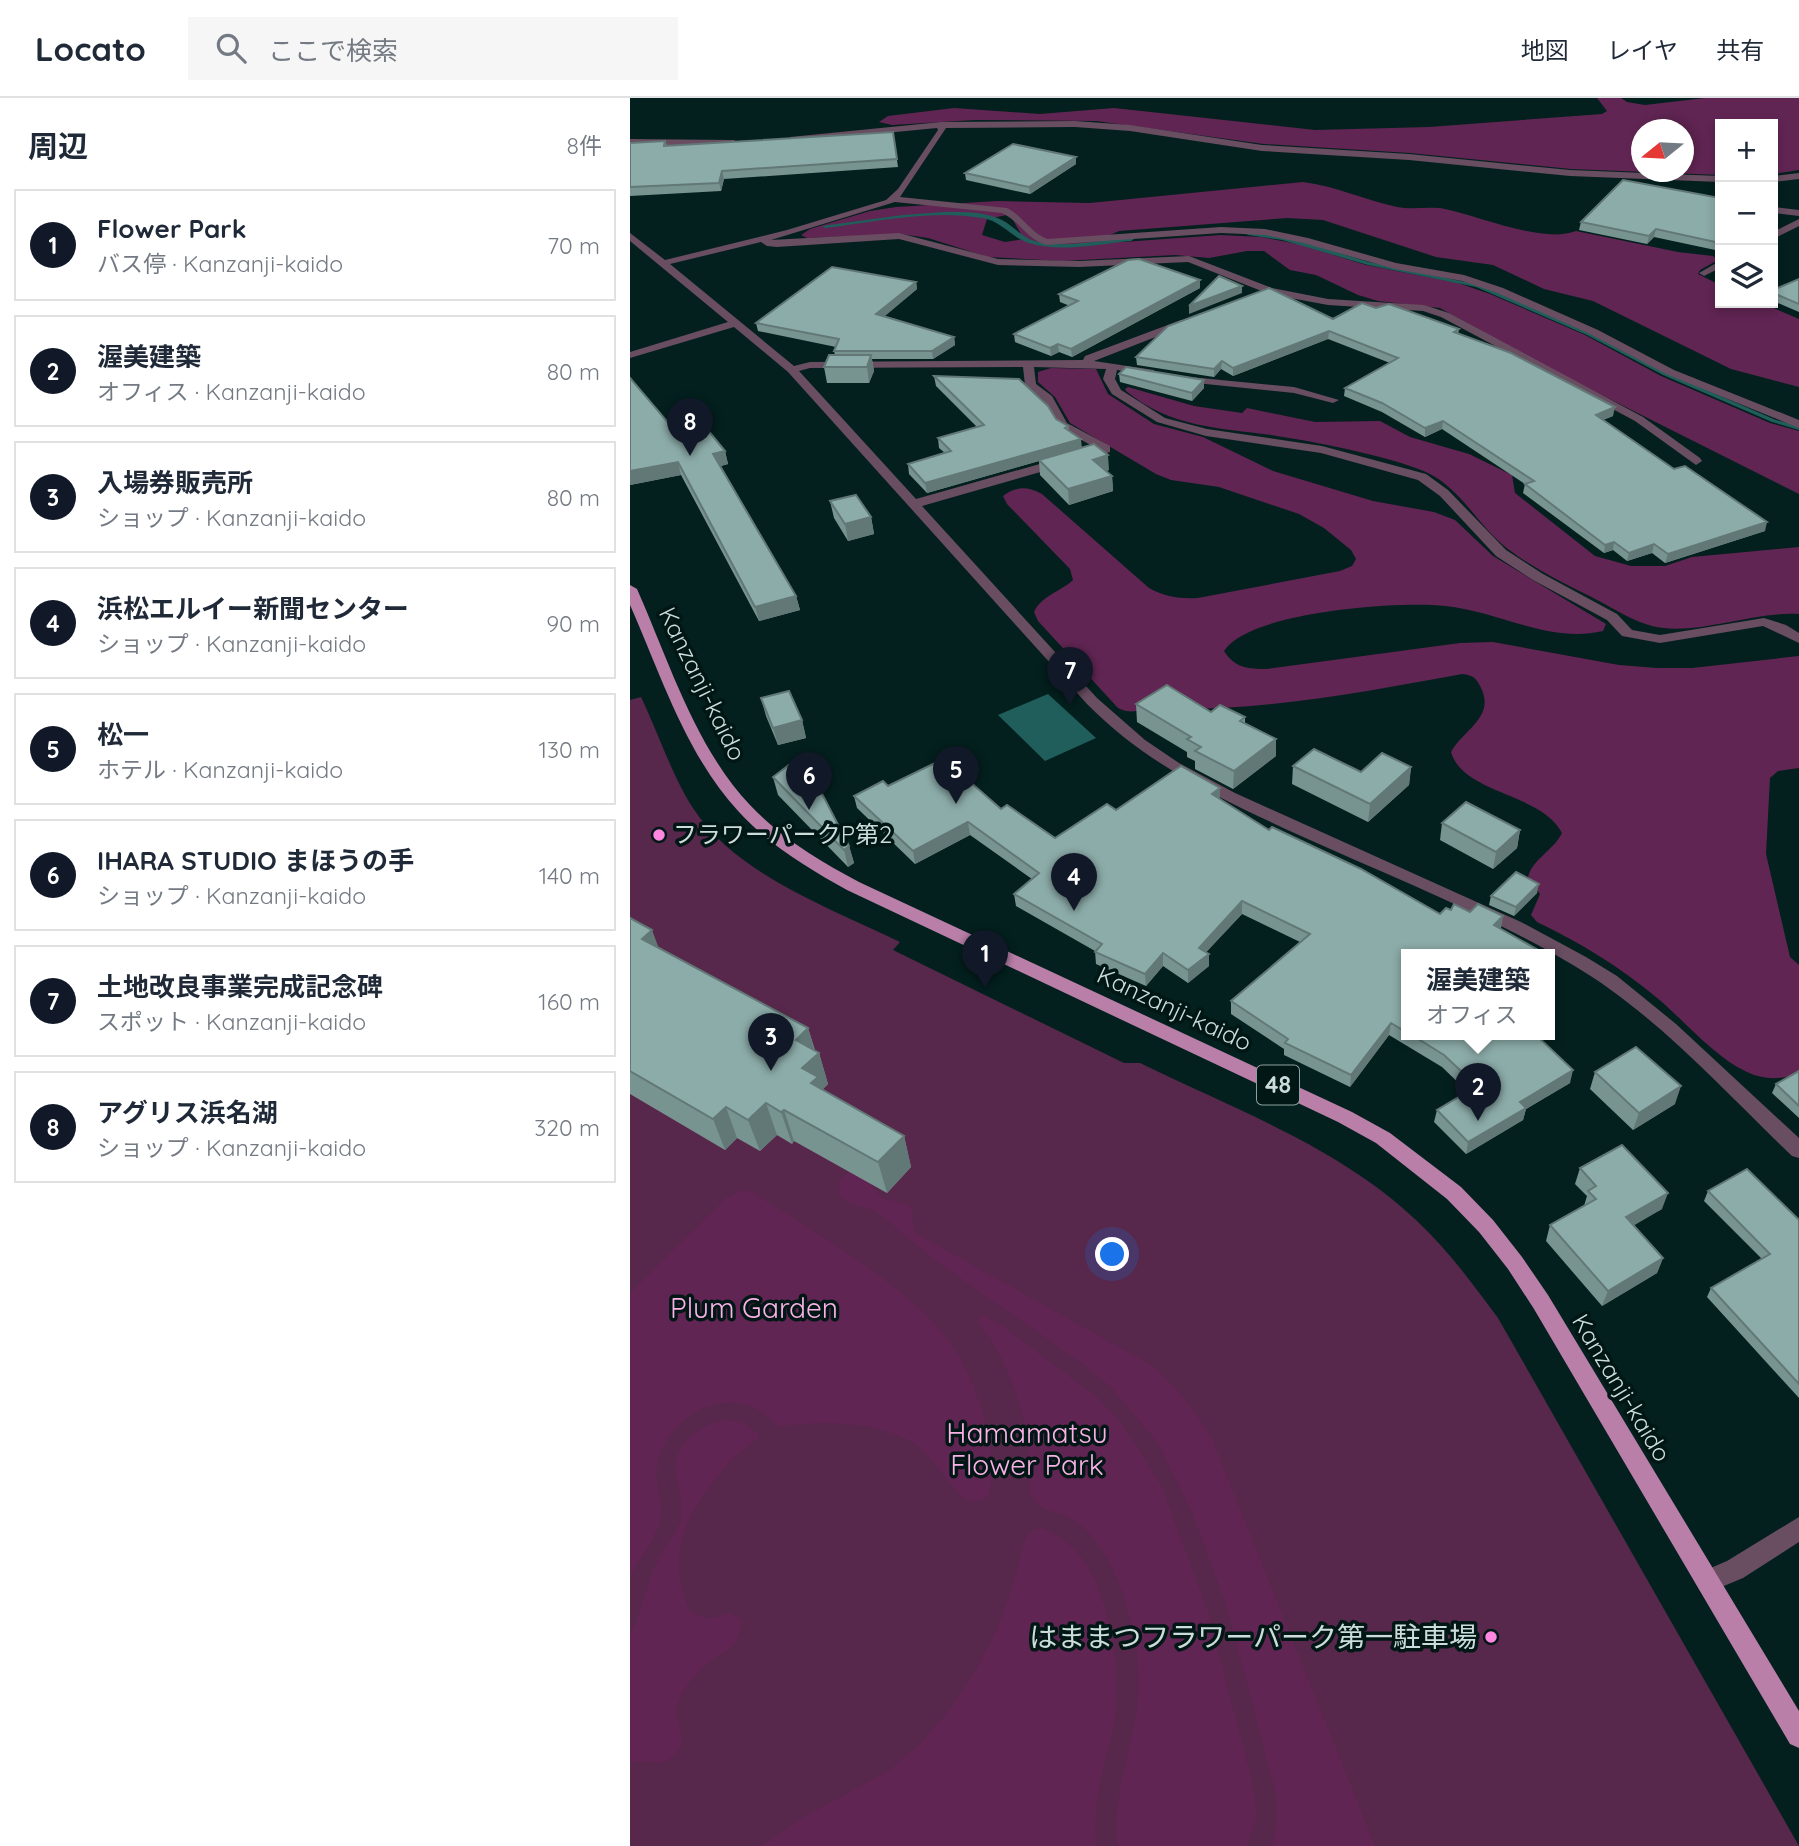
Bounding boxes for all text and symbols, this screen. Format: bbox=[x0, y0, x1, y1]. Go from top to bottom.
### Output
search box bbox=[188, 17, 678, 80]
text: Locato bbox=[35, 28, 146, 69]
icon: search bbox=[212, 29, 250, 67]
text: ここで検索 bbox=[268, 34, 398, 67]
text: 地図 bbox=[1521, 35, 1569, 65]
text: レイヤ bbox=[1607, 35, 1678, 65]
text: 共有 bbox=[1716, 35, 1764, 65]
north arrow bbox=[1631, 119, 1694, 182]
map controls bbox=[1715, 119, 1778, 308]
button: + bbox=[1715, 119, 1778, 182]
text: 周辺 bbox=[28, 127, 88, 165]
text: 8件 bbox=[567, 131, 602, 160]
button: − bbox=[1715, 182, 1778, 245]
text: Flower Park bbox=[97, 212, 246, 245]
text: 1 bbox=[49, 231, 57, 260]
text: 70 m bbox=[547, 231, 600, 260]
button: layers bbox=[1715, 245, 1778, 308]
text: バス停 · Kanzanji-kaido bbox=[97, 249, 343, 278]
text: 渥美建築 bbox=[97, 340, 201, 373]
text: 2 bbox=[46, 357, 60, 386]
text: 80 m bbox=[547, 357, 600, 386]
text: オフィス · Kanzanji-kaido bbox=[97, 377, 366, 406]
pin: 8 bbox=[667, 398, 713, 456]
text: 入場券販売所 bbox=[97, 466, 253, 499]
text: 3 bbox=[47, 483, 59, 512]
text: 80 m bbox=[547, 483, 600, 512]
text: ショップ · Kanzanji-kaido bbox=[97, 503, 366, 532]
text: 浜松エルイー新聞センター bbox=[97, 592, 409, 625]
street label: Kanzanji-kaido bbox=[653, 602, 753, 765]
text: 4 bbox=[46, 609, 60, 638]
text: 90 m bbox=[546, 609, 600, 638]
text: ショップ · Kanzanji-kaido bbox=[97, 629, 366, 658]
pin: 7 bbox=[1047, 647, 1093, 705]
text: 松一 bbox=[97, 718, 149, 751]
text: 5 bbox=[46, 735, 60, 764]
text: 130 m bbox=[538, 735, 600, 764]
pin: 5 bbox=[933, 746, 979, 804]
pin: 6 bbox=[786, 752, 832, 810]
text: ホテル · Kanzanji-kaido bbox=[97, 755, 343, 784]
place label: フラワーパークP第2 bbox=[673, 819, 892, 849]
marker: フラワーパークP第2 bbox=[651, 827, 667, 843]
text: IHARA STUDIO まほうの手 bbox=[97, 844, 414, 877]
pin: 4 bbox=[1051, 853, 1097, 911]
text: 6 bbox=[47, 861, 59, 890]
text: 140 m bbox=[539, 861, 600, 890]
text: ショップ · Kanzanji-kaido bbox=[97, 881, 366, 910]
pin: 1 bbox=[962, 930, 1008, 988]
popup bbox=[1401, 949, 1555, 1040]
street label: Kanzanji-kaido bbox=[1092, 959, 1256, 1057]
text: 渥美建築 bbox=[1426, 963, 1530, 996]
text: 土地改良事業完成記念碑 bbox=[97, 970, 383, 1003]
text: 7 bbox=[47, 987, 59, 1016]
text: 160 m bbox=[538, 987, 600, 1016]
text: オフィス bbox=[1426, 1000, 1518, 1029]
text: スポット · Kanzanji-kaido bbox=[97, 1007, 366, 1036]
pin: 3 bbox=[748, 1013, 794, 1071]
pin: 2 bbox=[1455, 1063, 1501, 1121]
road number: 48 bbox=[1257, 1066, 1299, 1104]
text: アグリス浜名湖 bbox=[97, 1096, 278, 1129]
text: 8 bbox=[47, 1113, 59, 1142]
text: 320 m bbox=[534, 1113, 600, 1142]
text: ショップ · Kanzanji-kaido bbox=[97, 1133, 366, 1162]
your location bbox=[1095, 1237, 1129, 1271]
park label: Plum Garden bbox=[670, 1290, 838, 1325]
street label: Kanzanji-kaido bbox=[1566, 1308, 1678, 1467]
park label: Hamamatsu Flower Park bbox=[946, 1415, 1108, 1482]
place label: はままつフラワーパーク第一駐車場 bbox=[1029, 1619, 1477, 1654]
marker: はままつフラワーパーク第一駐車場 bbox=[1483, 1629, 1499, 1645]

